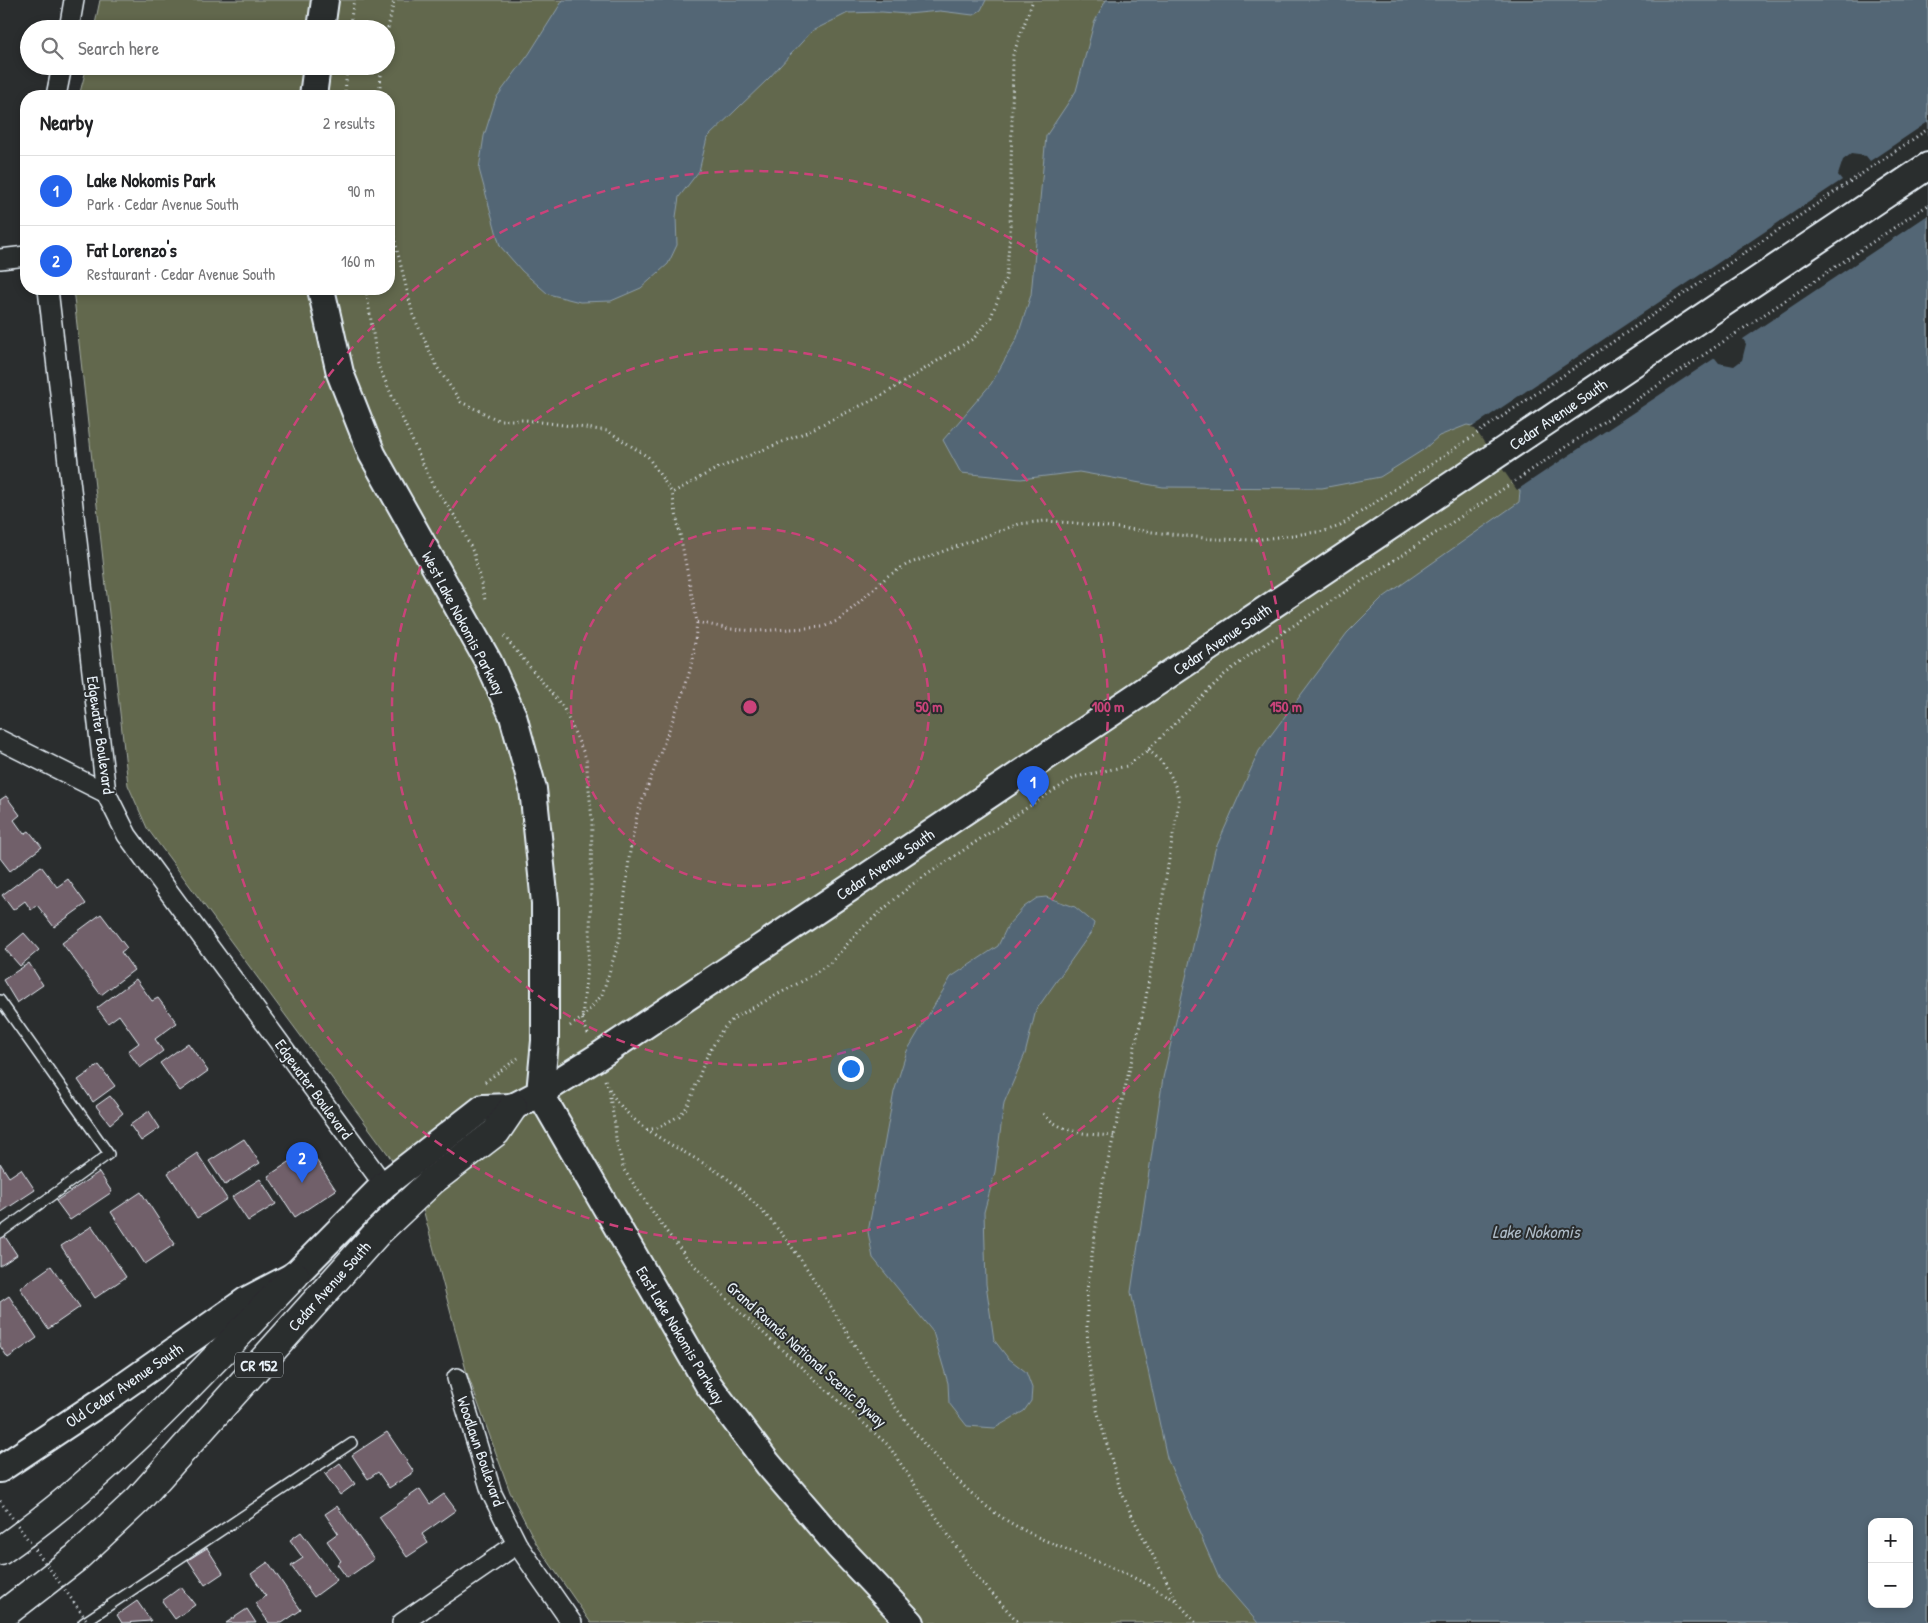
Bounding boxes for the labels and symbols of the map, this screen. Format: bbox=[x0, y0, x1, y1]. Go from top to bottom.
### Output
street label: Cedar Avenue South bbox=[1505, 373, 1612, 455]
street label: West Lake Nokomis Parkway bbox=[417, 547, 511, 699]
street label: Cedar Avenue South bbox=[1169, 598, 1276, 680]
street label: Edgewater Boulevard bbox=[82, 675, 120, 795]
text: 50 m bbox=[916, 696, 942, 717]
text: 100 m bbox=[1092, 696, 1124, 717]
text: 150 m bbox=[1270, 696, 1302, 717]
centre of rings bbox=[741, 698, 759, 716]
pin: 1 bbox=[1017, 766, 1049, 807]
street label: Cedar Avenue South bbox=[832, 823, 939, 905]
street label: Edgewater Boulevard bbox=[270, 1034, 358, 1144]
your location bbox=[838, 1056, 864, 1082]
pin: 2 bbox=[286, 1142, 318, 1183]
water label: Lake Nokomis bbox=[1492, 1219, 1582, 1244]
street label: Cedar Avenue South bbox=[283, 1236, 376, 1336]
street label: East Lake Nokomis Parkway bbox=[631, 1262, 731, 1408]
street label: Grand Rounds National Scenic Byway bbox=[722, 1276, 892, 1432]
street label: Old Cedar Avenue South bbox=[61, 1337, 187, 1432]
road number: CR 152 bbox=[235, 1352, 283, 1378]
street label: Woodlawn Boulevard bbox=[452, 1393, 510, 1509]

